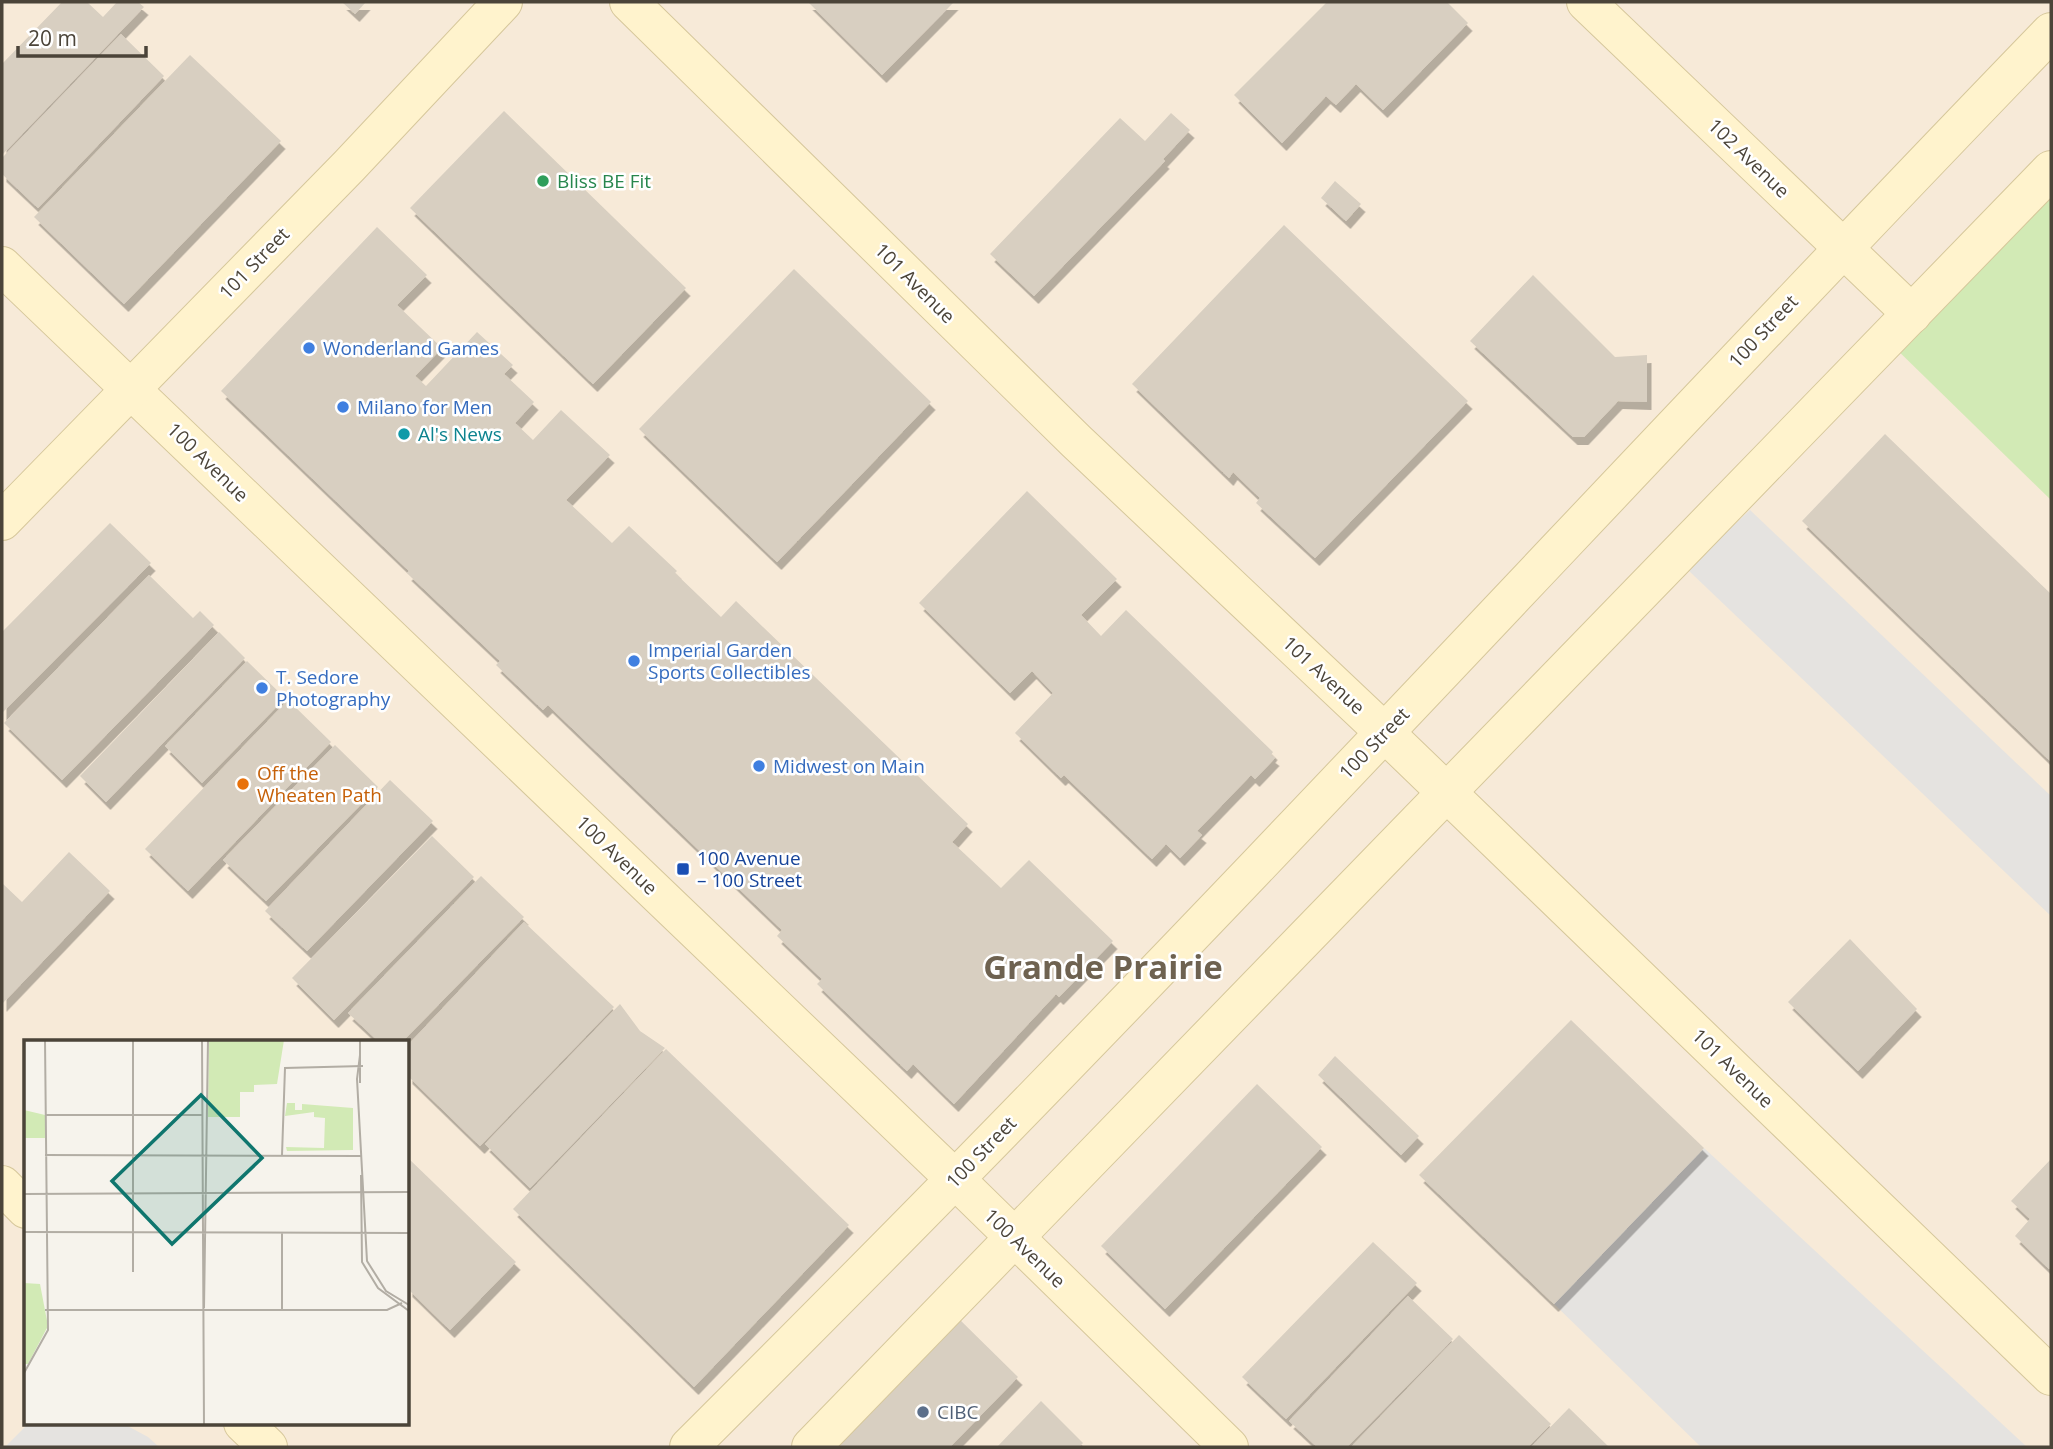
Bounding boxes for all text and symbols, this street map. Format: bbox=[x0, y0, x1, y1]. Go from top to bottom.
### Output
scale bar bbox=[18, 14, 145, 58]
text: 20 m bbox=[28, 24, 77, 52]
street label: 102 Avenue bbox=[1703, 113, 1795, 203]
place label: Bliss BE Fit bbox=[557, 168, 651, 194]
marker: Bliss BE Fit bbox=[535, 173, 551, 189]
street label: 101 Street bbox=[213, 221, 295, 305]
street label: 101 Avenue bbox=[869, 237, 961, 329]
street label: 100 Street bbox=[1723, 289, 1804, 373]
place label: Wonderland Games bbox=[323, 335, 499, 361]
marker: Wonderland Games bbox=[301, 340, 317, 356]
place label: Milano for Men bbox=[357, 394, 492, 420]
marker: Milano for Men bbox=[335, 399, 351, 415]
street label: 100 Avenue bbox=[162, 417, 254, 507]
place label: Al's News bbox=[418, 421, 502, 447]
marker: Al's News bbox=[396, 426, 412, 442]
street label: 101 Avenue bbox=[1277, 630, 1371, 720]
place label: Imperial Garden Sports Collectibles bbox=[648, 637, 810, 685]
marker: Imperial Garden Sports Collectibles bbox=[626, 653, 642, 669]
place label: T. Sedore Photography bbox=[276, 664, 391, 712]
marker: T. Sedore Photography bbox=[254, 680, 270, 696]
street label: 100 Street bbox=[1333, 701, 1415, 785]
place label: Midwest on Main bbox=[773, 753, 925, 779]
marker: Midwest on Main bbox=[751, 758, 767, 774]
place label: Off the Wheaten Path bbox=[257, 760, 382, 808]
marker: Off the Wheaten Path bbox=[235, 776, 251, 792]
street label: 100 Avenue bbox=[571, 810, 663, 900]
place label: 100 Avenue – 100 Street bbox=[697, 845, 802, 893]
marker: 100 Avenue – 100 Street bbox=[675, 861, 691, 877]
district label: Grande Prairie bbox=[983, 944, 1223, 989]
street label: 101 Avenue bbox=[1687, 1023, 1779, 1113]
inset map bbox=[24, 1040, 410, 1424]
street label: 100 Street bbox=[940, 1110, 1022, 1194]
street label: 100 Avenue bbox=[979, 1203, 1071, 1293]
place label: CIBC bbox=[937, 1399, 979, 1425]
marker: CIBC bbox=[915, 1404, 931, 1420]

